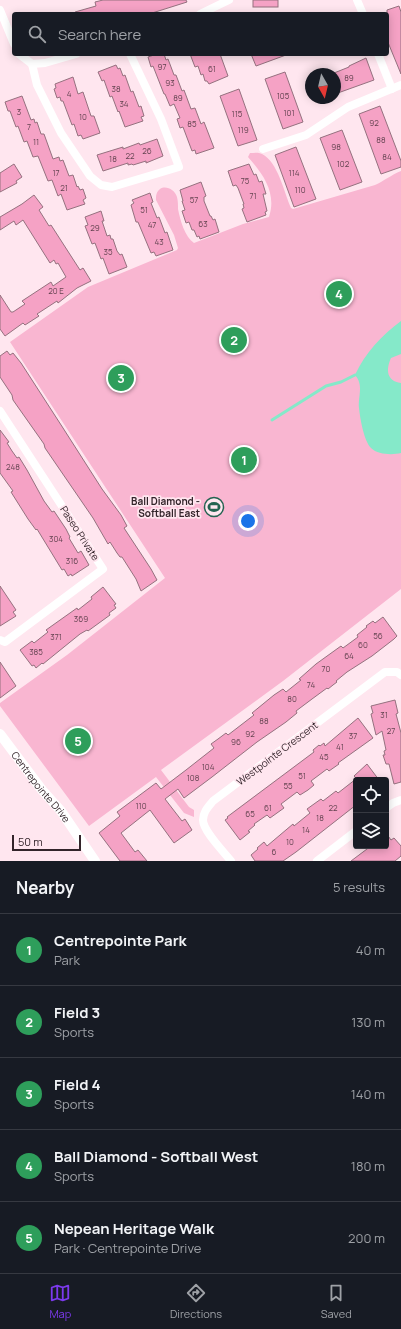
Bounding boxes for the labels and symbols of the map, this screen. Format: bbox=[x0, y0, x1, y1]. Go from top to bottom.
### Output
house number: 97 bbox=[158, 61, 166, 72]
house number: 61 bbox=[208, 63, 216, 74]
north arrow bbox=[305, 68, 341, 104]
house number: 89 bbox=[344, 72, 354, 83]
house number: 93 bbox=[165, 77, 175, 88]
house number: 38 bbox=[111, 83, 121, 94]
house number: 4 bbox=[67, 88, 72, 99]
house number: 105 bbox=[277, 90, 290, 101]
house number: 89 bbox=[173, 92, 183, 103]
house number: 34 bbox=[119, 98, 129, 109]
house number: 3 bbox=[17, 106, 21, 117]
house number: 101 bbox=[283, 107, 295, 118]
house number: 115 bbox=[232, 108, 243, 119]
house number: 10 bbox=[79, 111, 87, 122]
house number: 92 bbox=[369, 117, 379, 128]
house number: 85 bbox=[187, 118, 197, 129]
house number: 7 bbox=[27, 121, 31, 132]
house number: 119 bbox=[237, 124, 249, 135]
house number: 88 bbox=[376, 134, 386, 145]
house number: 11 bbox=[33, 136, 39, 147]
house number: 98 bbox=[331, 141, 341, 152]
house number: 26 bbox=[142, 145, 152, 156]
house number: 22 bbox=[125, 150, 135, 161]
house number: 84 bbox=[382, 151, 392, 162]
house number: 18 bbox=[109, 153, 117, 164]
house number: 102 bbox=[337, 158, 350, 169]
house number: 17 bbox=[52, 167, 60, 178]
house number: 114 bbox=[289, 167, 300, 178]
house number: 75 bbox=[241, 175, 250, 186]
house number: 21 bbox=[60, 182, 68, 193]
house number: 110 bbox=[294, 184, 306, 195]
house number: 71 bbox=[249, 190, 257, 201]
house number: 57 bbox=[190, 194, 198, 205]
house number: 51 bbox=[140, 204, 148, 215]
house number: 63 bbox=[198, 218, 208, 229]
house number: 47 bbox=[148, 219, 156, 230]
house number: 29 bbox=[90, 222, 100, 233]
house number: 43 bbox=[154, 236, 164, 247]
house number: 35 bbox=[103, 246, 113, 257]
pin: 4 bbox=[326, 279, 352, 309]
house number: 20 E bbox=[48, 285, 64, 296]
pin: 2 bbox=[221, 325, 247, 355]
pin: 3 bbox=[108, 363, 134, 393]
pin: 1 bbox=[231, 445, 257, 475]
house number: 248 bbox=[6, 461, 20, 472]
place label: Ball Diamond - Softball East bbox=[131, 494, 200, 520]
sports icon: Ball Diamond - Softball East bbox=[203, 496, 225, 518]
street label: Paseo Private bbox=[57, 503, 103, 563]
your location bbox=[238, 511, 258, 531]
house number: 304 bbox=[49, 533, 63, 544]
house number: 316 bbox=[66, 555, 78, 566]
house number: 369 bbox=[74, 613, 88, 624]
house number: 56 bbox=[373, 630, 383, 641]
house number: 371 bbox=[50, 631, 62, 642]
house number: 60 bbox=[358, 639, 368, 650]
house number: 385 bbox=[29, 646, 43, 657]
house number: 64 bbox=[344, 650, 354, 661]
house number: 70 bbox=[322, 663, 331, 674]
house number: 74 bbox=[307, 679, 315, 690]
house number: 80 bbox=[287, 693, 297, 704]
house number: 31 bbox=[380, 709, 388, 720]
house number: 88 bbox=[259, 715, 269, 726]
street label: Westpointe Crescent bbox=[233, 718, 321, 788]
house number: 27 bbox=[387, 725, 395, 736]
pin: 5 bbox=[65, 726, 91, 756]
house number: 92 bbox=[245, 728, 255, 739]
house number: 37 bbox=[349, 730, 357, 741]
house number: 96 bbox=[231, 736, 241, 747]
house number: 41 bbox=[336, 741, 344, 752]
street label: Centrepointe Drive bbox=[8, 748, 74, 825]
house number: 45 bbox=[319, 751, 329, 762]
house number: 104 bbox=[202, 761, 215, 772]
house number: 51 bbox=[298, 770, 306, 781]
house number: 108 bbox=[187, 772, 200, 783]
house number: 55 bbox=[283, 780, 293, 791]
house number: 110 bbox=[135, 800, 147, 811]
house number: 61 bbox=[264, 802, 272, 813]
house number: 22 bbox=[328, 802, 338, 813]
house number: 65 bbox=[245, 808, 255, 819]
house number: 18 bbox=[316, 812, 324, 823]
house number: 14 bbox=[302, 824, 310, 835]
scale bar bbox=[12, 833, 81, 852]
house number: 10 bbox=[286, 836, 294, 847]
house number: 6 bbox=[272, 846, 277, 857]

